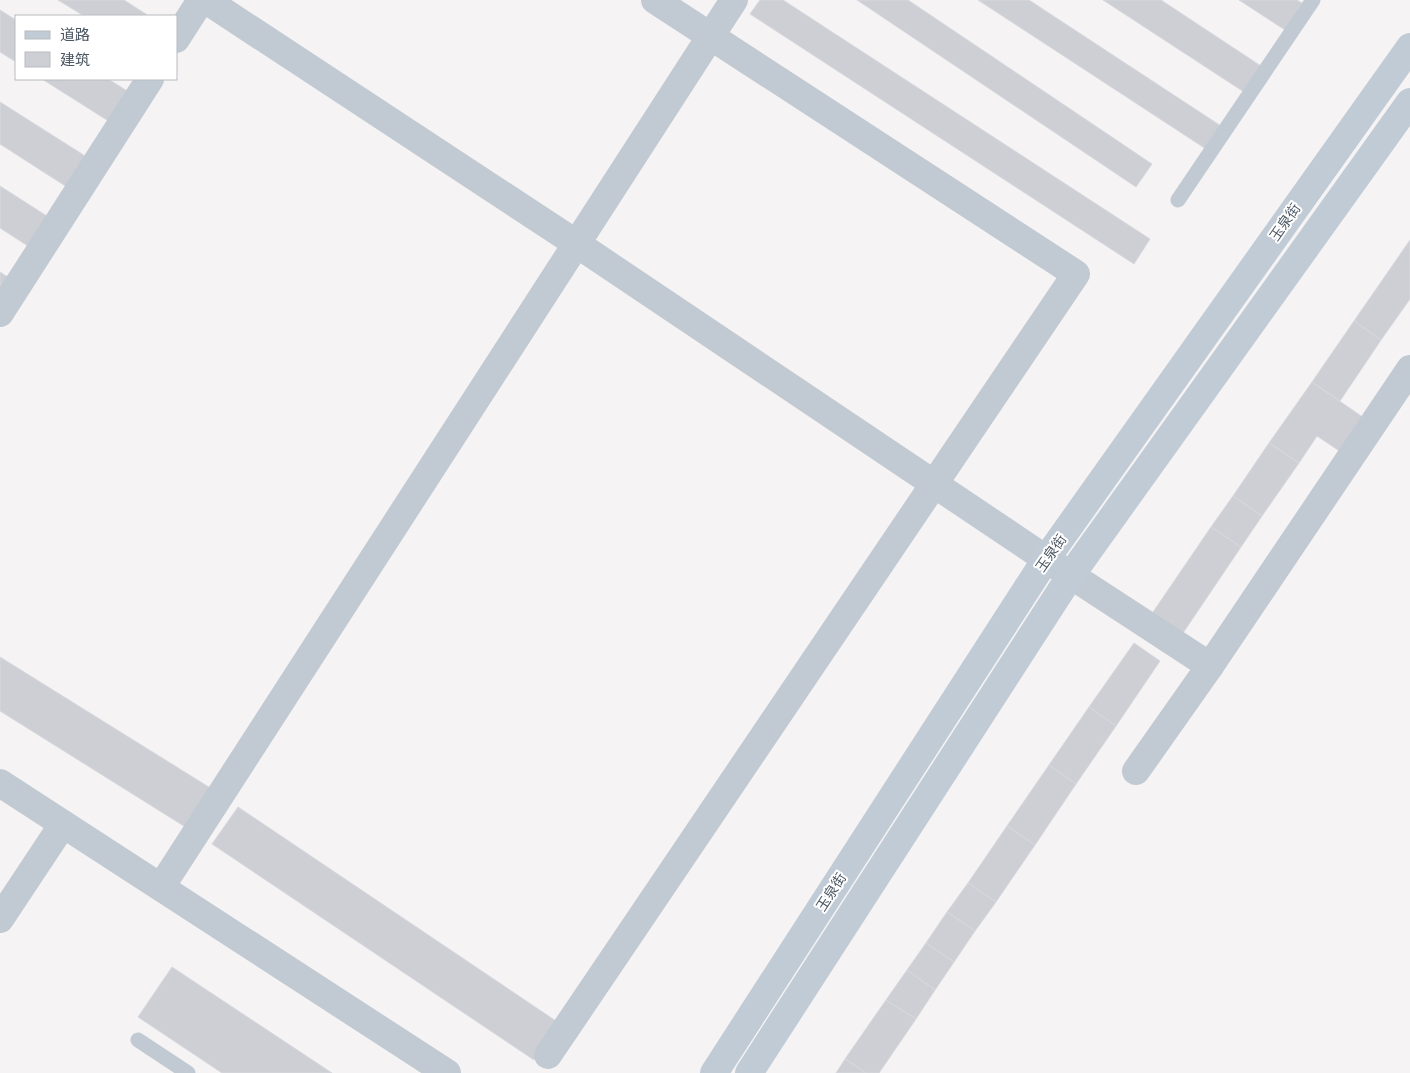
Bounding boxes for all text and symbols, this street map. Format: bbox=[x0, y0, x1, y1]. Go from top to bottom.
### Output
legend bbox=[15, 15, 178, 80]
text: 道路 bbox=[60, 26, 90, 44]
text: 建筑 bbox=[60, 51, 90, 69]
street label: 玉泉街 bbox=[1266, 200, 1304, 244]
street label: 玉泉街 bbox=[1032, 531, 1070, 575]
street label: 玉泉街 bbox=[813, 870, 849, 914]

